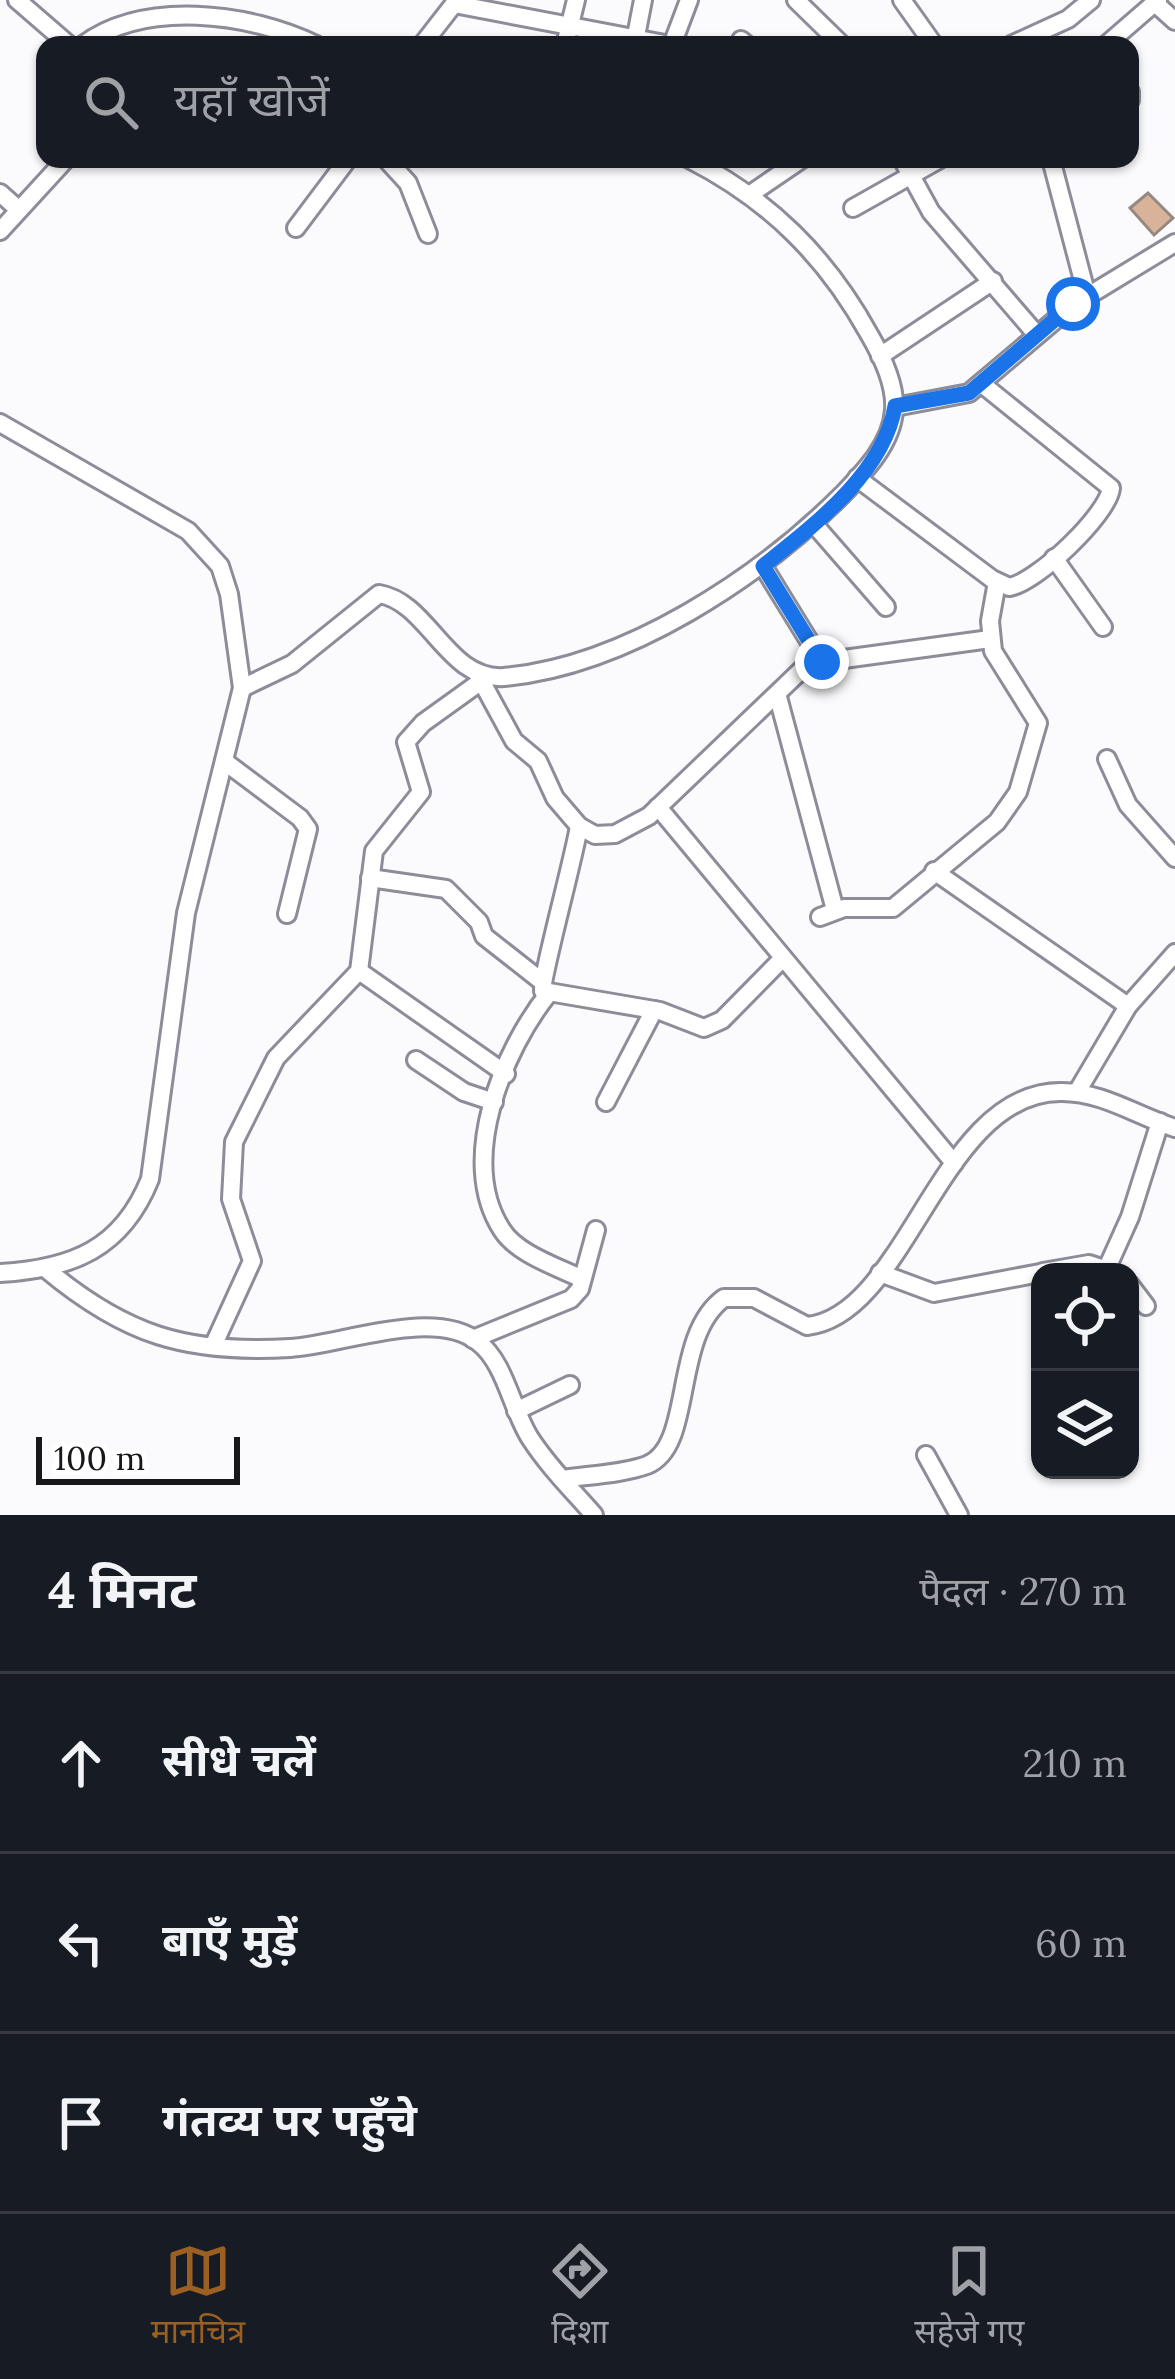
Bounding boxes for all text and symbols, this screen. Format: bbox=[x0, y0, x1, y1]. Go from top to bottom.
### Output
search box bbox=[36, 36, 1139, 168]
icon: search bbox=[78, 69, 144, 135]
text: यहाँ खोजें bbox=[174, 71, 329, 128]
route start bbox=[1046, 277, 1100, 331]
route end bbox=[795, 635, 849, 689]
map controls bbox=[1031, 1263, 1139, 1479]
button: locate bbox=[1031, 1263, 1139, 1371]
button: layers bbox=[1031, 1371, 1139, 1479]
scale bar bbox=[36, 1431, 240, 1484]
text: 100 m bbox=[54, 1437, 145, 1479]
text: 4 मिनट bbox=[48, 1557, 196, 1622]
text: पैदल · 270 m bbox=[919, 1566, 1127, 1616]
icon: ahead bbox=[48, 1730, 114, 1796]
text: सीधे चलें bbox=[162, 1731, 316, 1788]
text: 210 m bbox=[1023, 1738, 1127, 1788]
icon: left bbox=[48, 1910, 114, 1976]
text: बाएँ मुड़ें bbox=[162, 1911, 297, 1968]
text: 60 m bbox=[1035, 1918, 1127, 1968]
icon: arrive bbox=[48, 2090, 114, 2156]
text: गंतव्य पर पहुँचे bbox=[162, 2091, 417, 2148]
tab: मानचित्र bbox=[151, 2238, 245, 2356]
tab: दिशा bbox=[547, 2238, 613, 2356]
tab: सहेजे गए bbox=[914, 2238, 1024, 2356]

